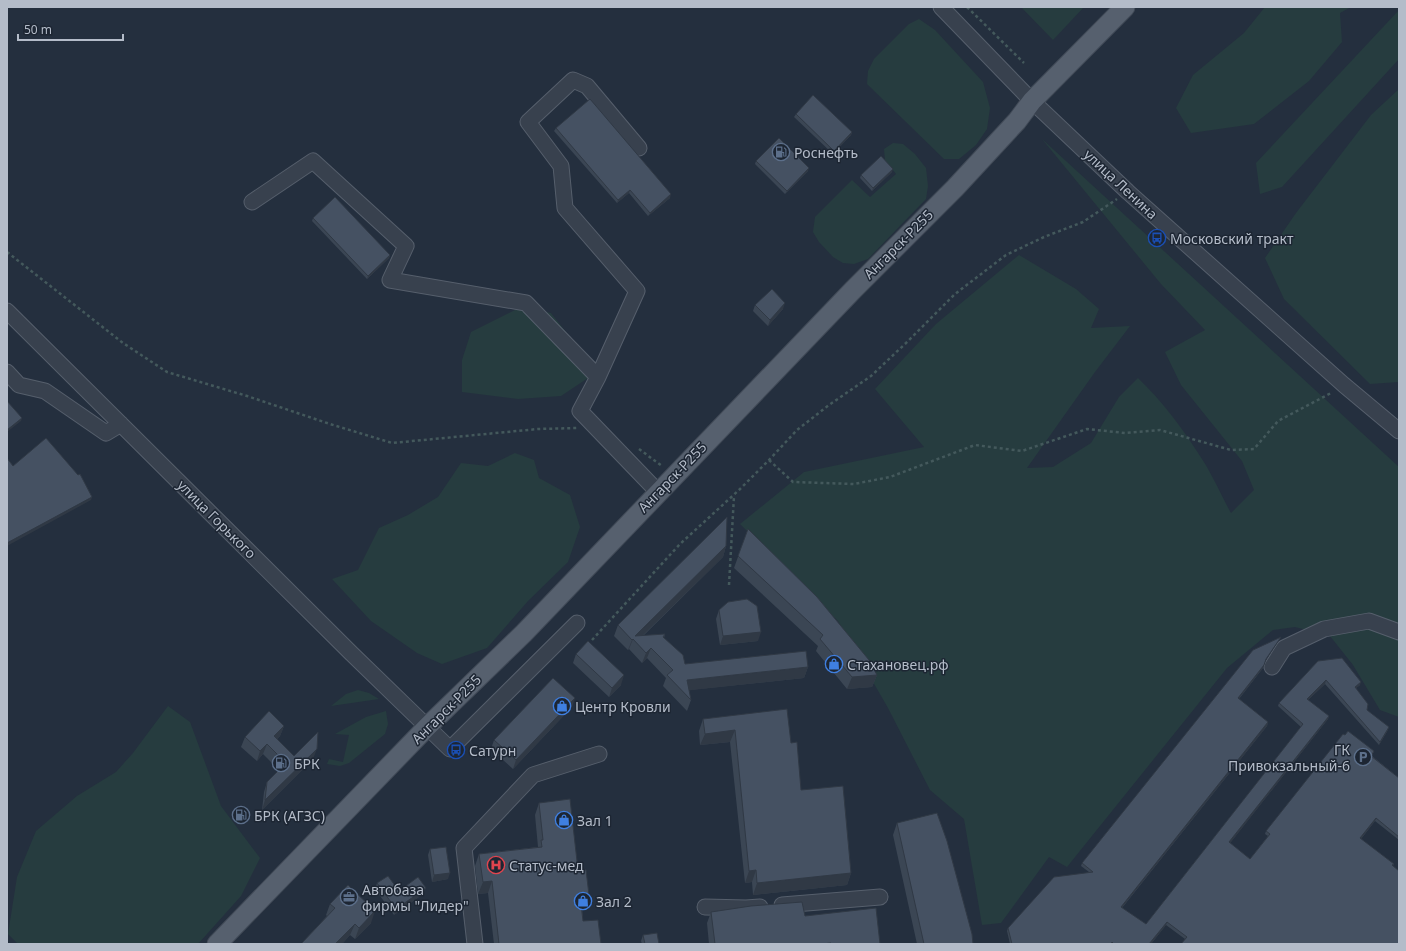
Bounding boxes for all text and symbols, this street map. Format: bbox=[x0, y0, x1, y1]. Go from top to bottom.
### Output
scale bar bbox=[18, 16, 123, 42]
text: 50 m bbox=[24, 21, 52, 38]
fuel station icon: Роснефть bbox=[771, 142, 791, 162]
place label: Роснефть bbox=[794, 143, 858, 162]
street label: улица Ленина bbox=[1080, 145, 1162, 223]
street label: Ангарск-Р255 bbox=[859, 205, 937, 283]
bus stop icon: Московский тракт bbox=[1147, 228, 1167, 248]
place label: Московский тракт bbox=[1170, 229, 1294, 248]
street label: Ангарск-Р255 bbox=[634, 438, 710, 516]
street label: улица Горького bbox=[173, 475, 261, 563]
shop icon: Стахановец.рф bbox=[824, 654, 844, 674]
place label: Стахановец.рф bbox=[847, 655, 949, 674]
street label: Ангарск-Р255 bbox=[407, 670, 485, 748]
shop icon: Центр Кровли bbox=[552, 696, 572, 716]
place label: Центр Кровли bbox=[575, 697, 671, 716]
bus stop icon: Сатурн bbox=[446, 740, 466, 760]
place label: ГК Привокзальный-6 bbox=[1228, 740, 1350, 775]
place label: Сатурн bbox=[469, 741, 516, 760]
parking icon: ГК Привокзальный-6 bbox=[1353, 747, 1373, 767]
fuel station icon: БРК bbox=[271, 753, 291, 773]
place label: БРК bbox=[294, 754, 320, 773]
fuel station icon: БРК (АГЗС) bbox=[231, 805, 251, 825]
place label: БРК (АГЗС) bbox=[254, 806, 325, 825]
shop icon: Зал 1 bbox=[554, 810, 574, 830]
place label: Зал 1 bbox=[577, 811, 613, 830]
hospital icon: Статус-мед bbox=[486, 855, 506, 875]
place label: Статус-мед bbox=[509, 856, 584, 875]
place label: Автобаза фирмы "Лидер" bbox=[362, 880, 469, 915]
office icon: Автобаза фирмы "Лидер" bbox=[339, 887, 359, 907]
shop icon: Зал 2 bbox=[573, 891, 593, 911]
place label: Зал 2 bbox=[596, 892, 632, 911]

